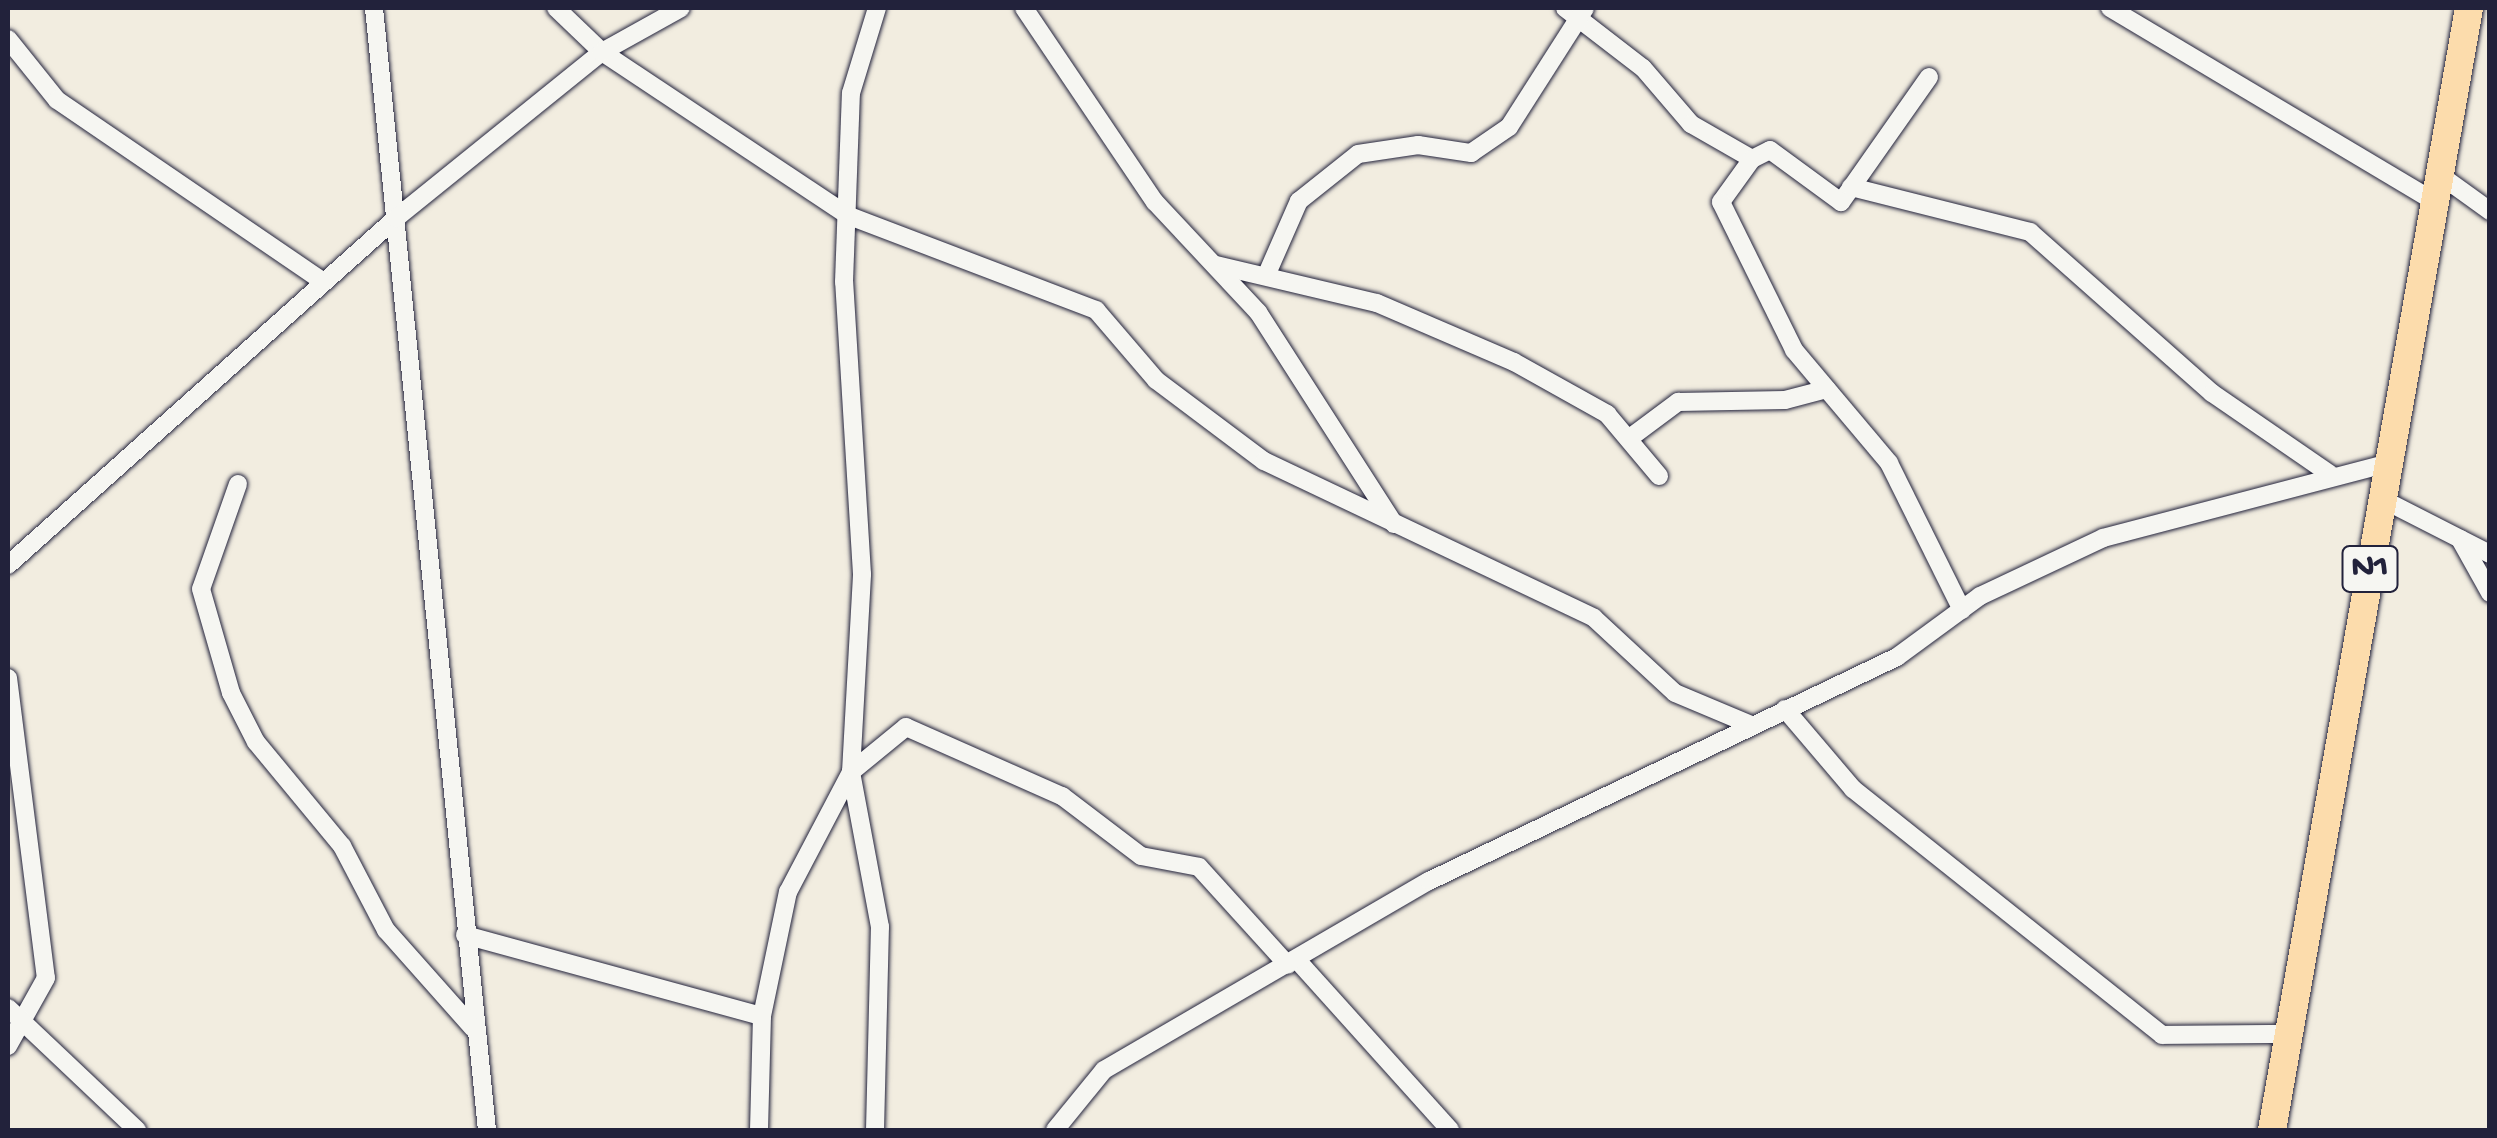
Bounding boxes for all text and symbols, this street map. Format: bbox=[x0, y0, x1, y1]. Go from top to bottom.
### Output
road number: N1 bbox=[2340, 539, 2400, 599]

